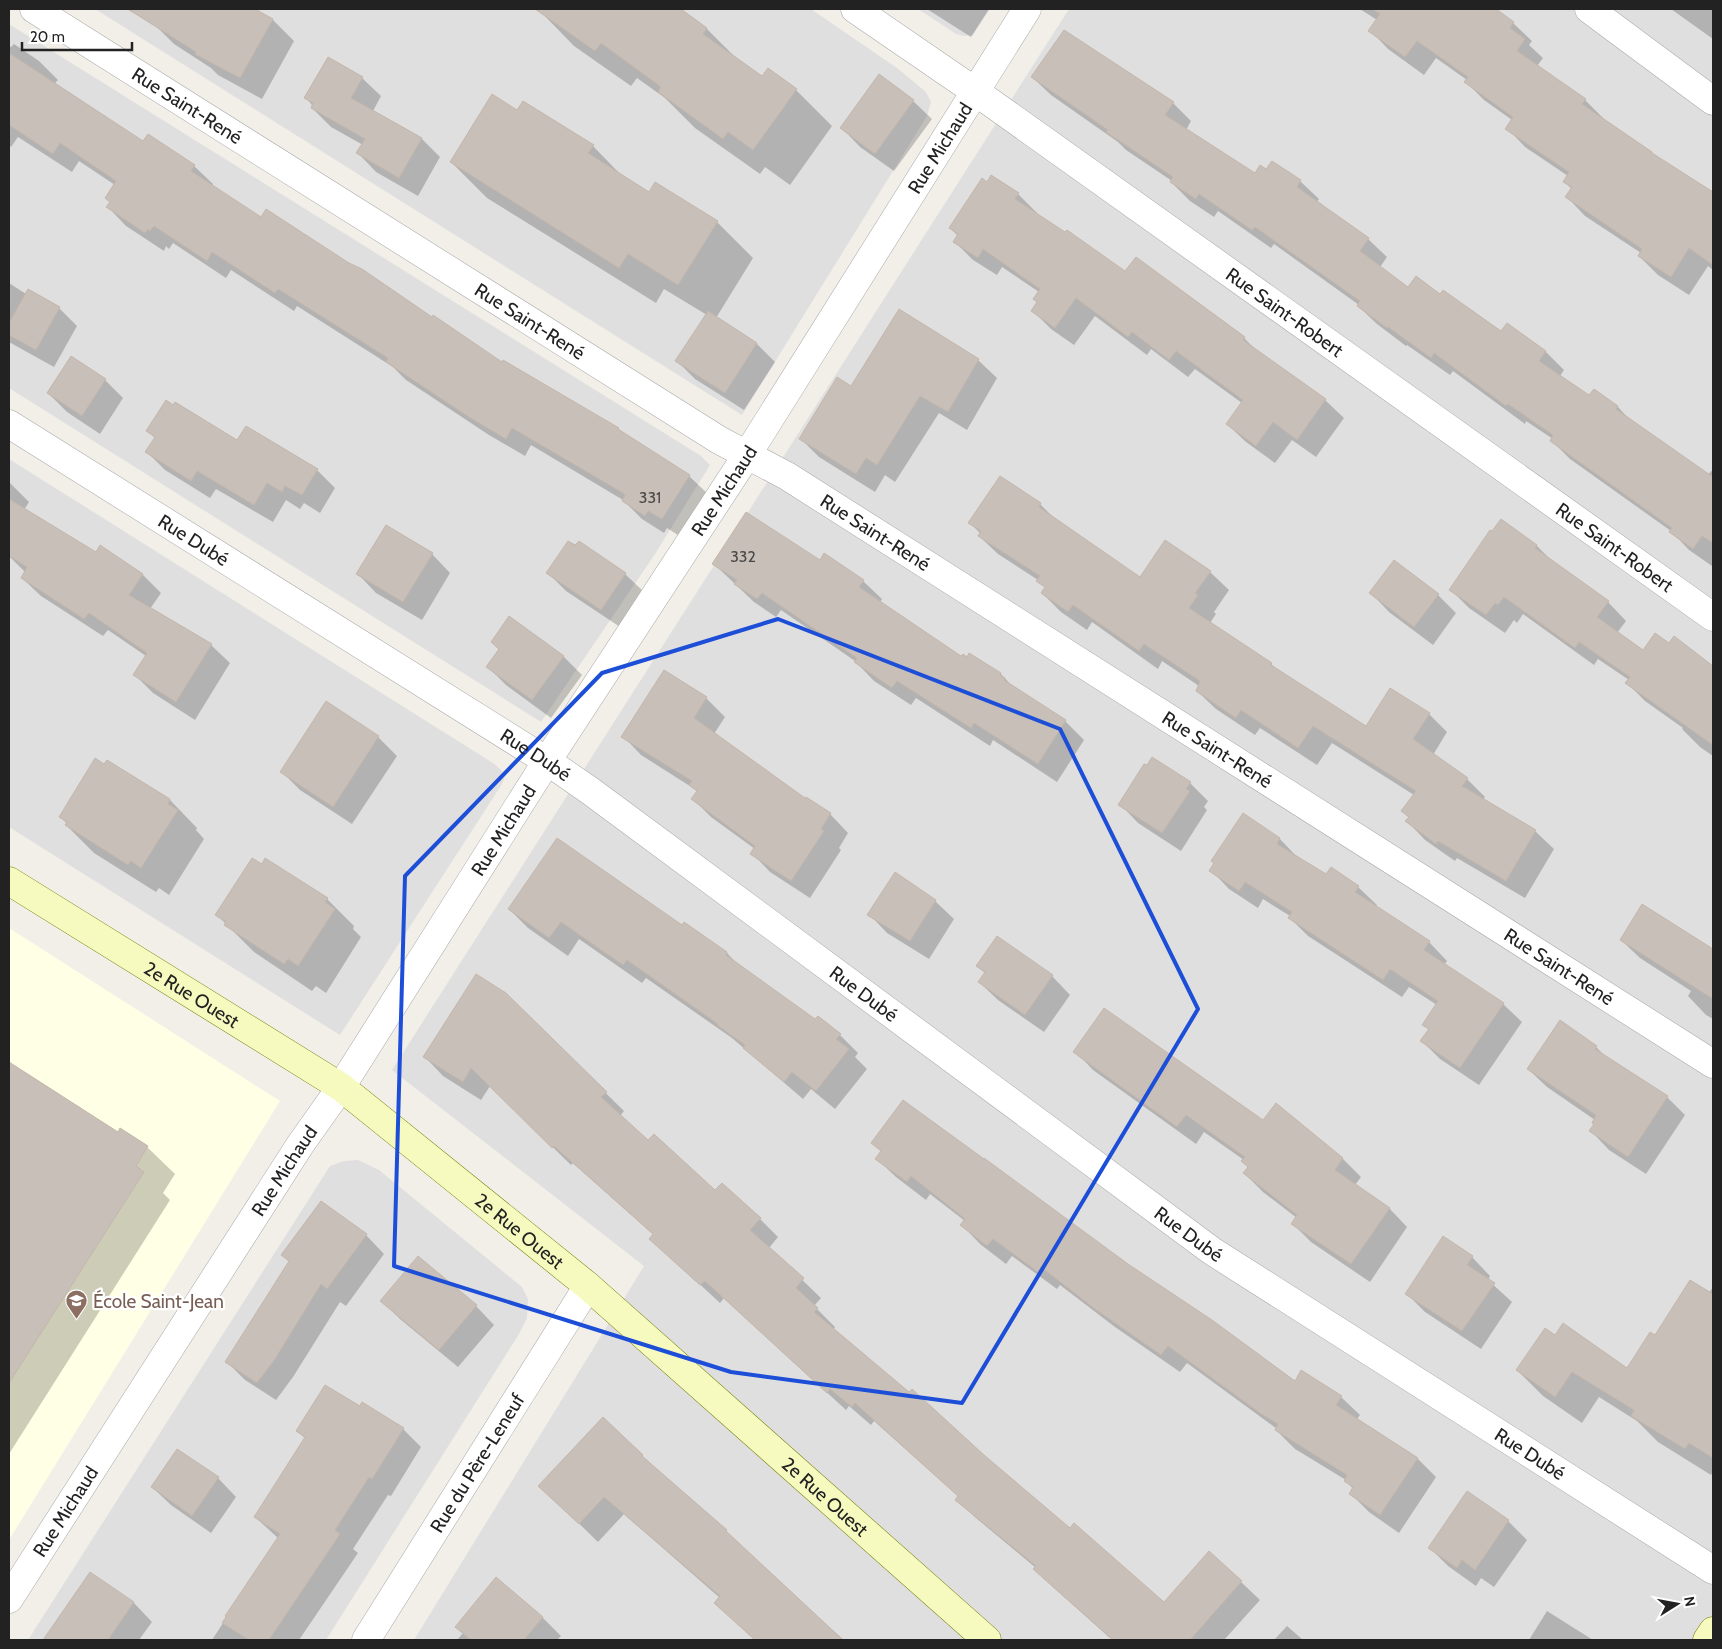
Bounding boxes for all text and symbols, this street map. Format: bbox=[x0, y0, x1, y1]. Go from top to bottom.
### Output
scale bar bbox=[22, 20, 132, 52]
text: 20 m bbox=[30, 28, 65, 46]
street label: Rue Saint-René bbox=[128, 63, 246, 149]
street label: Rue Michaud bbox=[903, 98, 977, 198]
street label: Rue Saint-Robert bbox=[1221, 263, 1348, 362]
street label: Rue Saint-René bbox=[470, 278, 589, 365]
street label: Rue Michaud bbox=[686, 441, 762, 540]
house number: 331 bbox=[639, 488, 661, 507]
street label: Rue Saint-René bbox=[816, 489, 935, 576]
street label: Rue Saint-Robert bbox=[1551, 498, 1678, 597]
street label: Rue Dubé bbox=[154, 509, 233, 571]
house number: 332 bbox=[730, 547, 756, 566]
street label: Rue Saint-René bbox=[1158, 706, 1276, 793]
street label: Rue Dubé bbox=[496, 724, 575, 786]
street label: Rue Michaud bbox=[466, 781, 541, 880]
street label: Rue Saint-René bbox=[1500, 923, 1618, 1010]
street label: 2e Rue Ouest bbox=[140, 957, 244, 1033]
street label: Rue Dubé bbox=[825, 961, 903, 1027]
street label: Rue Michaud bbox=[247, 1121, 322, 1220]
street label: 2e Rue Ouest bbox=[470, 1188, 569, 1274]
street label: Rue Dubé bbox=[1150, 1201, 1227, 1267]
school or university icon: École Saint-Jean bbox=[65, 1289, 89, 1320]
place label: École Saint-Jean bbox=[93, 1289, 224, 1313]
street label: Rue du Père-Leneuf bbox=[425, 1389, 530, 1537]
street label: Rue Dubé bbox=[1490, 1423, 1570, 1485]
street label: 2e Rue Ouest bbox=[777, 1452, 873, 1542]
street label: Rue Michaud bbox=[28, 1462, 103, 1561]
north arrow bbox=[1652, 1579, 1702, 1629]
text: N bbox=[1680, 1595, 1700, 1608]

